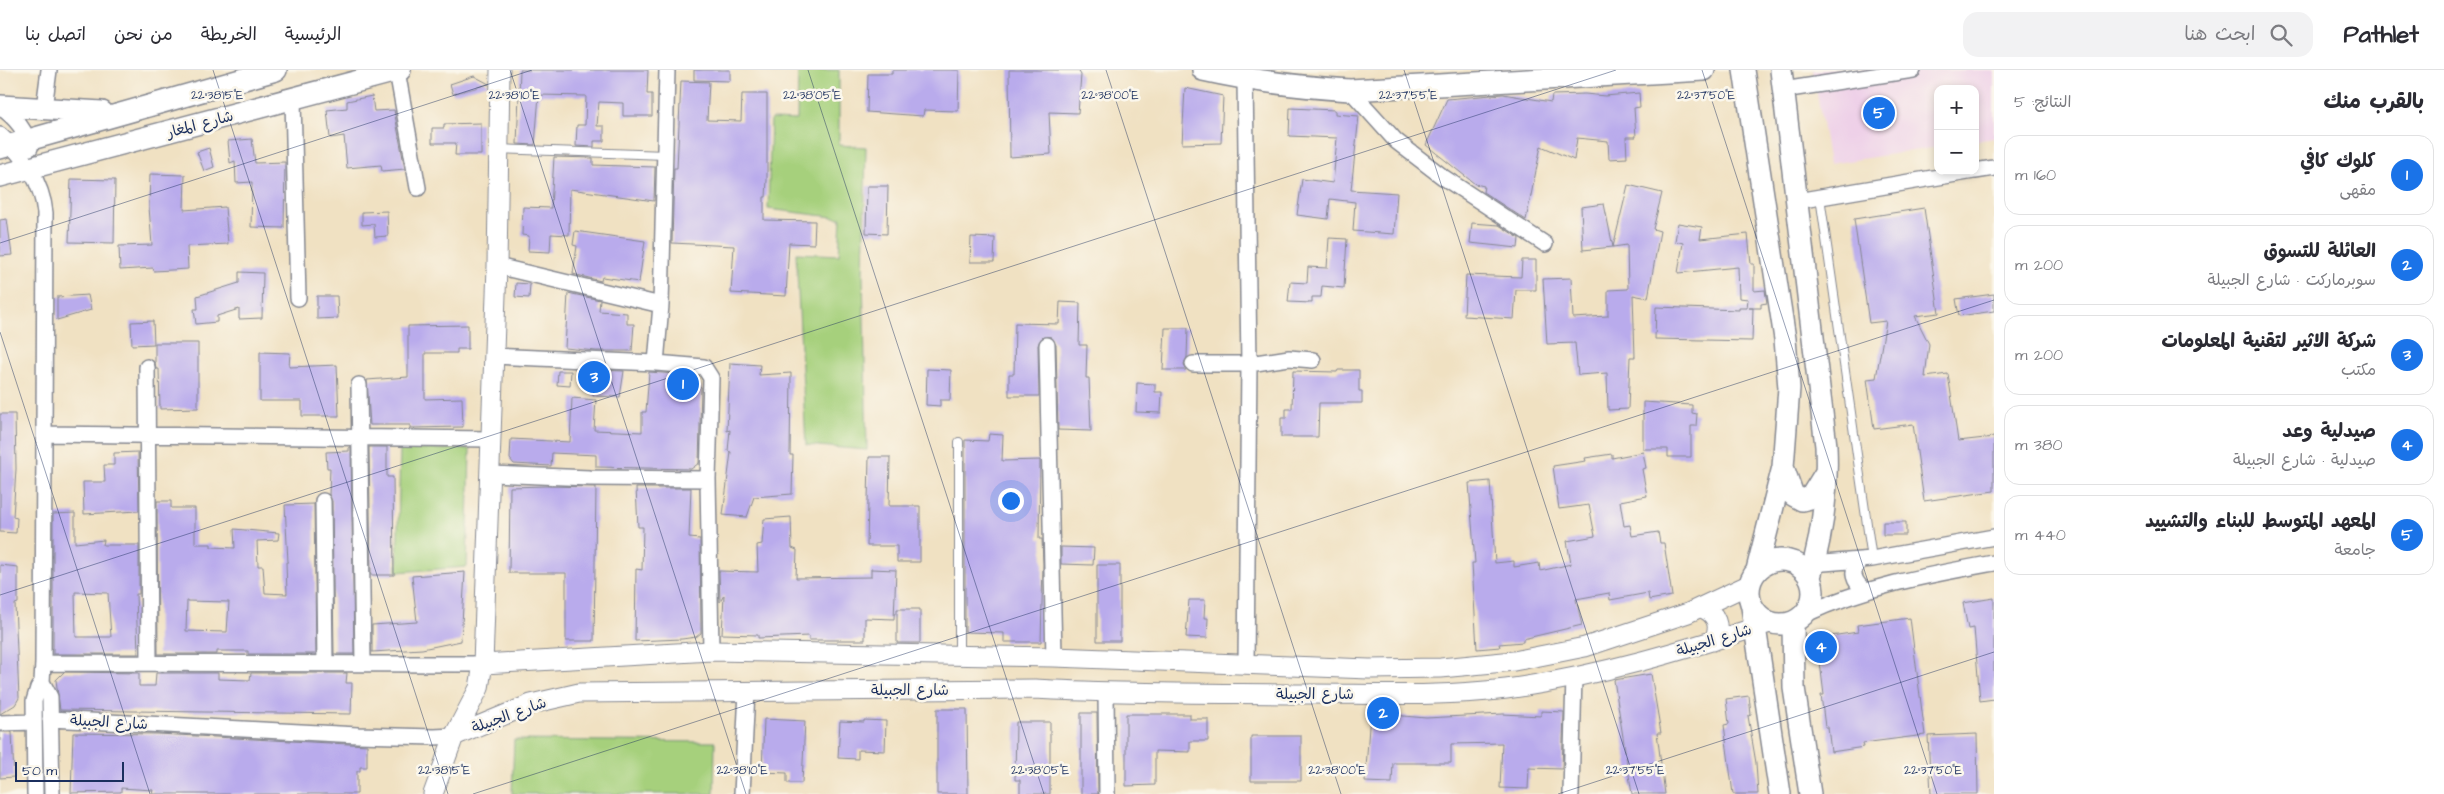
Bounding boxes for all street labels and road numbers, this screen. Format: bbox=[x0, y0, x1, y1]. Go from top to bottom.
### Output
street label: شارع المغار bbox=[164, 106, 236, 144]
street label: شارع الجبيلة bbox=[1674, 619, 1754, 662]
street label: شارع الجبيلة bbox=[871, 680, 949, 701]
street label: شارع الجبيلة bbox=[1276, 684, 1354, 705]
street label: شارع الجبيلة bbox=[469, 692, 549, 739]
street label: شارع الجبيلة bbox=[70, 710, 148, 735]

